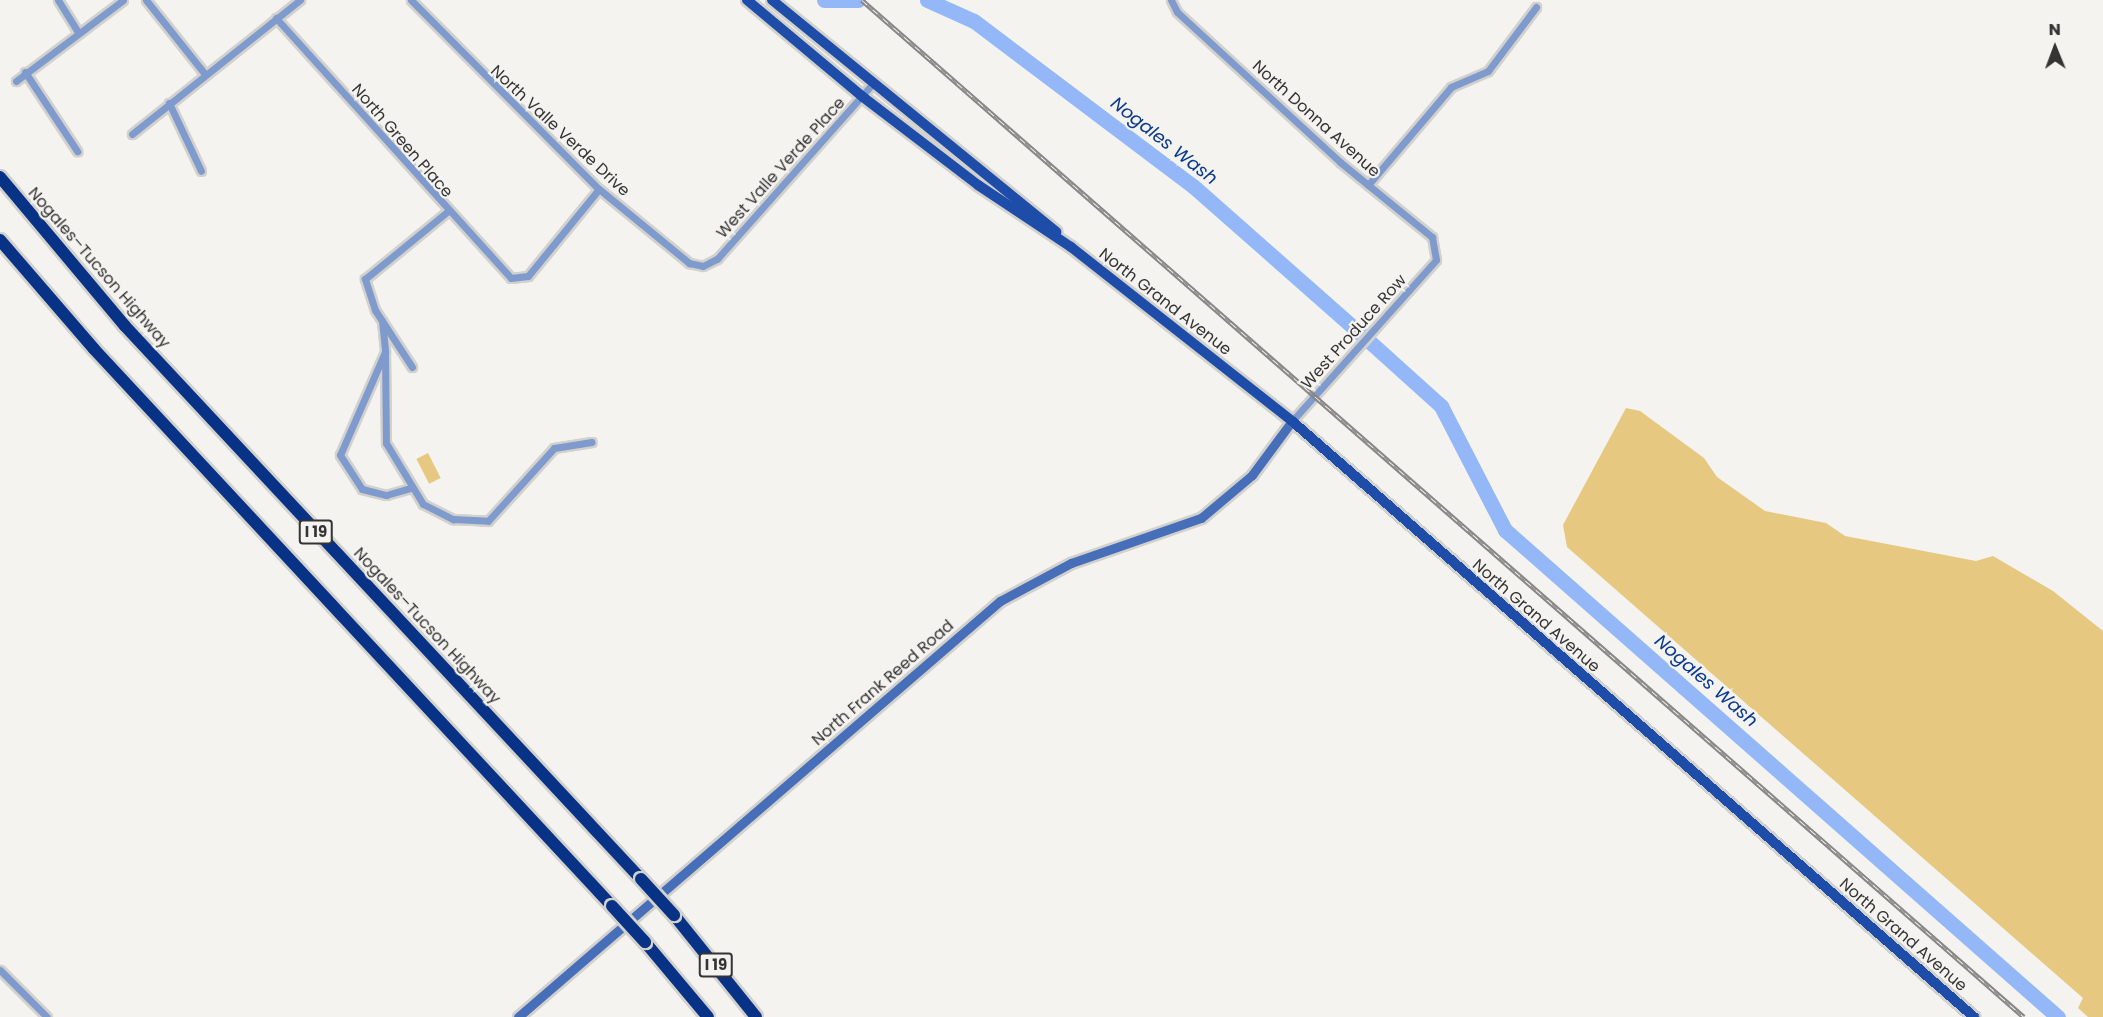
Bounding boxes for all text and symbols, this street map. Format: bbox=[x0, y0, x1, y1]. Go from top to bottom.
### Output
north arrow bbox=[2025, 18, 2085, 78]
text: N bbox=[2048, 18, 2061, 41]
street label: North Donna Avenue bbox=[1248, 57, 1384, 181]
street label: North Valle Verde Drive bbox=[486, 61, 634, 201]
street label: North Green Place bbox=[347, 80, 457, 202]
water label: Nogales Wash bbox=[1106, 93, 1222, 189]
street label: West Valle Verde Place bbox=[713, 94, 849, 242]
street label: Nogales–Tucson Highway bbox=[24, 184, 174, 352]
street label: North Grand Avenue bbox=[1095, 244, 1235, 360]
street label: West Produce Row bbox=[1298, 271, 1410, 393]
road number: I 19 bbox=[298, 520, 334, 544]
street label: Nogales–Tucson Highway bbox=[349, 544, 505, 708]
street label: North Grand Avenue bbox=[1468, 555, 1604, 677]
street label: North Frank Reed Road bbox=[808, 616, 958, 750]
water label: Nogales Wash bbox=[1650, 630, 1762, 732]
street label: North Grand Avenue bbox=[1835, 874, 1971, 996]
road number: I 19 bbox=[698, 953, 734, 977]

